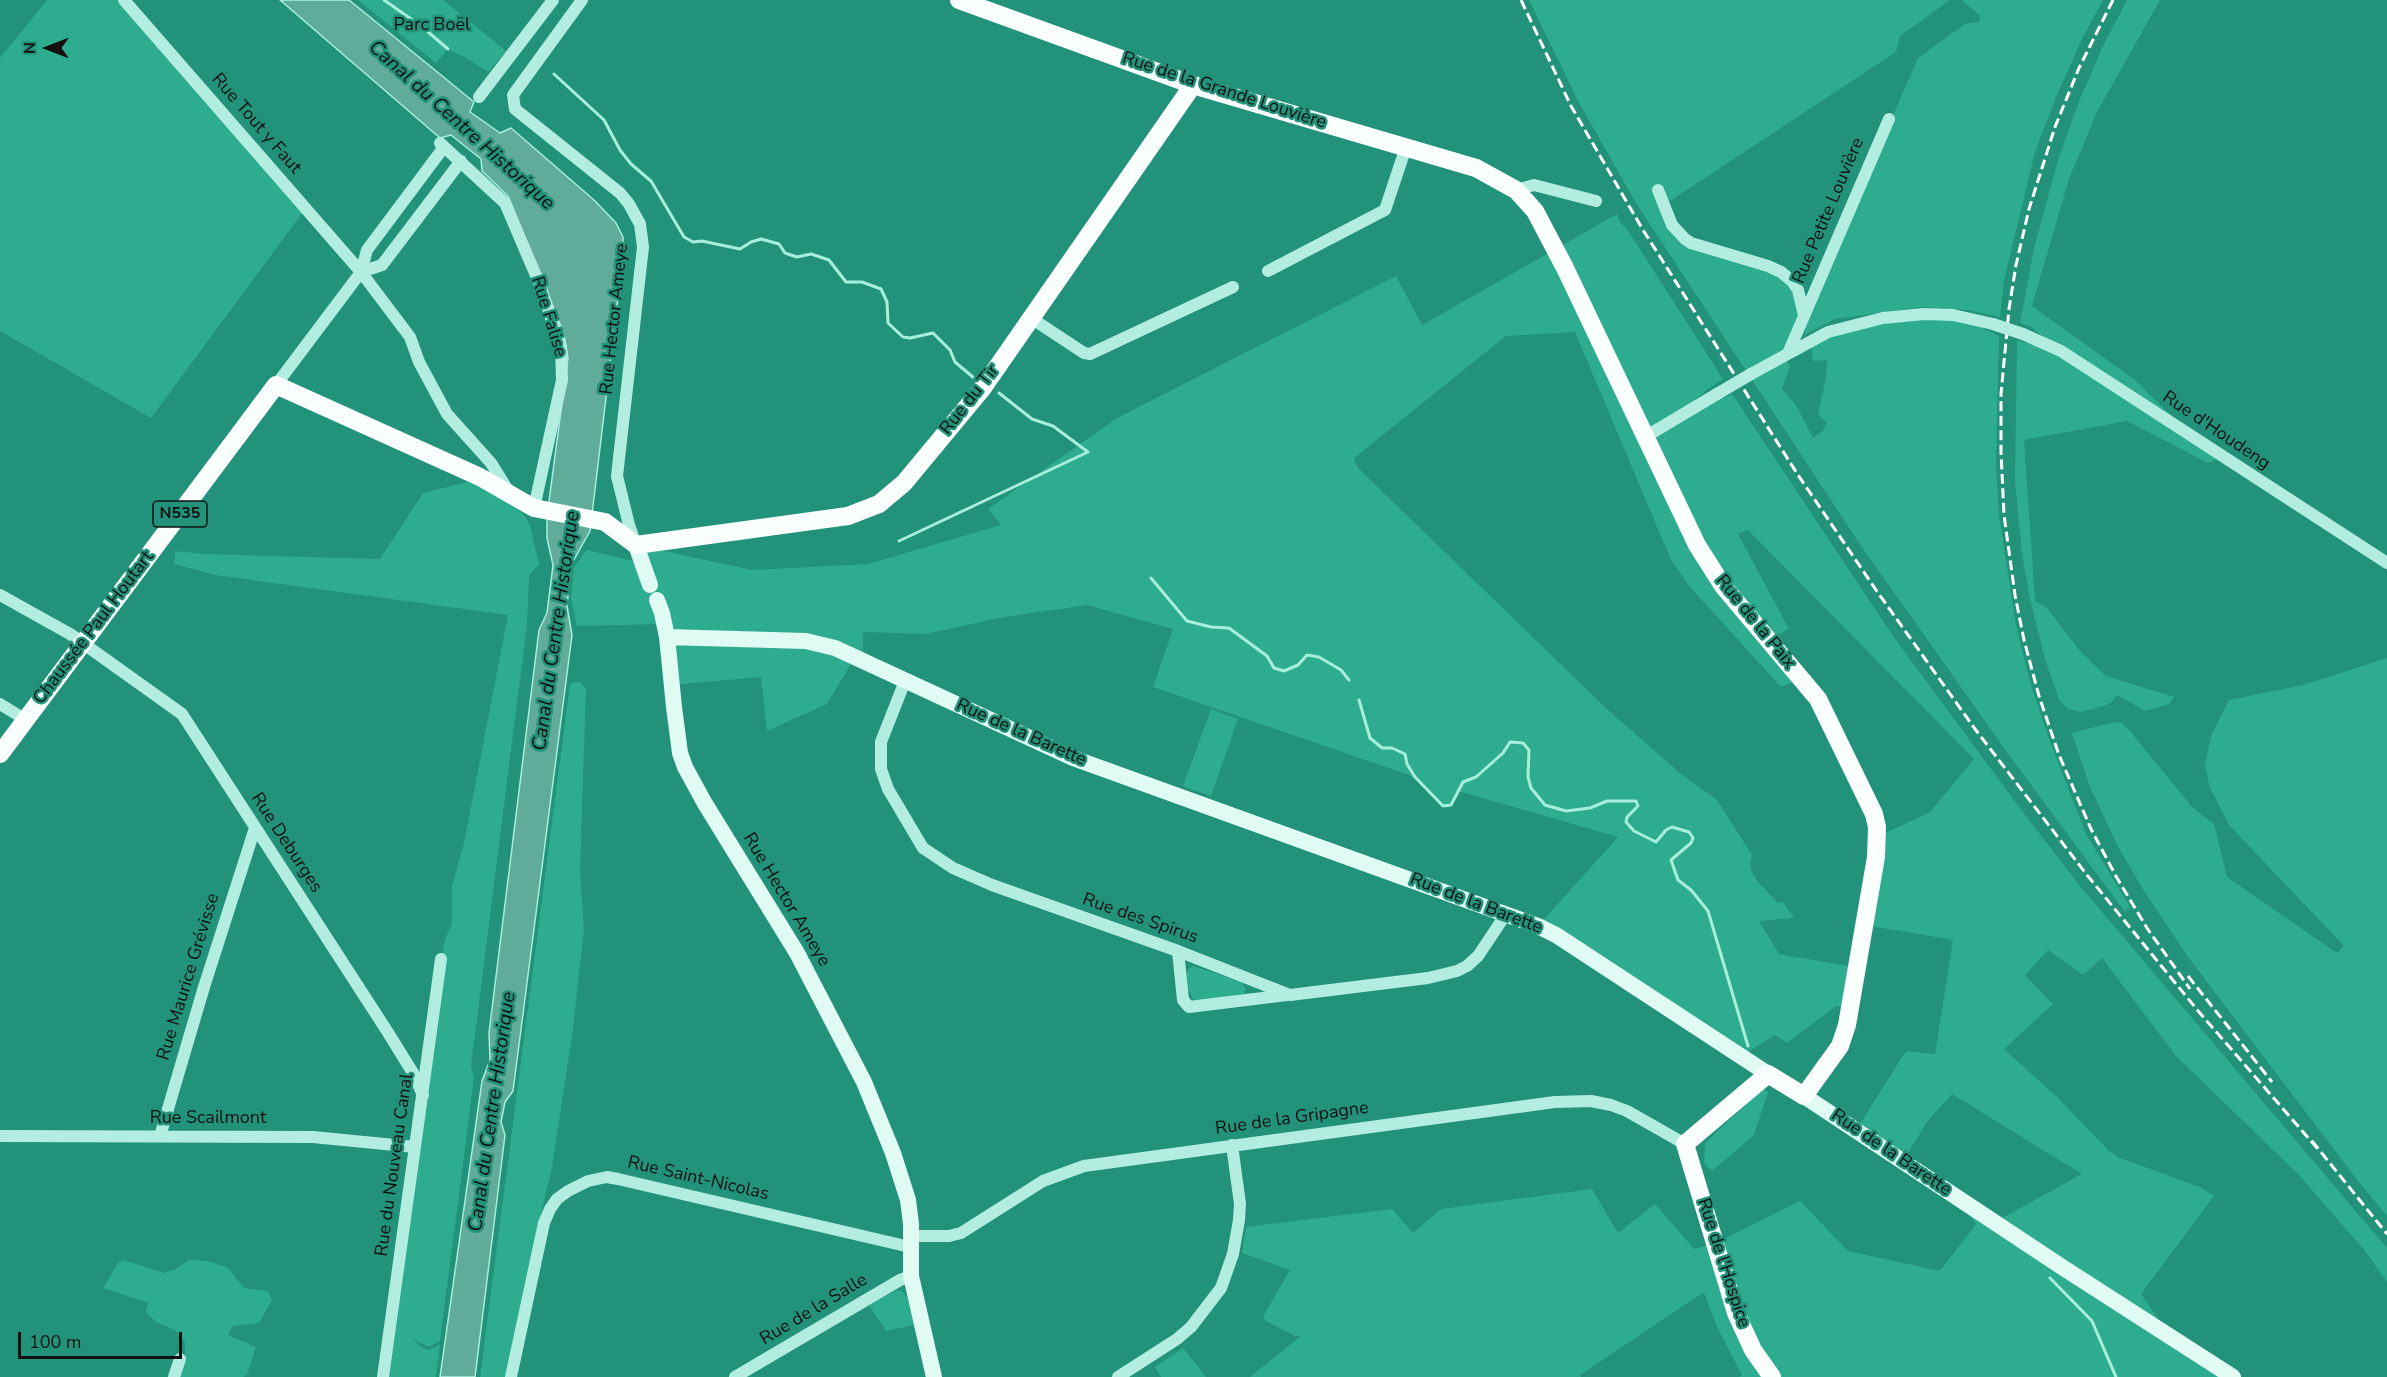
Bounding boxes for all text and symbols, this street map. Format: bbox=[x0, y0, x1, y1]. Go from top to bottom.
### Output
park label: Parc Boël bbox=[394, 15, 470, 37]
north arrow bbox=[18, 18, 78, 78]
water label: Canal du Centre Historique bbox=[363, 36, 559, 216]
text: N bbox=[19, 42, 41, 54]
street label: Rue de la Grande Louvière bbox=[1119, 48, 1329, 134]
street label: Rue Tout y Faut bbox=[206, 69, 306, 179]
street label: Rue Petite Louvière bbox=[1788, 135, 1870, 287]
street label: Rue Hector Ameye bbox=[596, 242, 634, 396]
street label: Rue Falise bbox=[526, 274, 570, 360]
street label: Rue du Tir bbox=[936, 361, 1004, 439]
street label: Rue d'Houdeng bbox=[2158, 387, 2274, 475]
road number: N535 bbox=[153, 501, 207, 527]
water label: Canal du Centre Historique bbox=[528, 509, 586, 753]
street label: Chaussée Paul Houtart bbox=[29, 547, 159, 709]
street label: Rue de la Paix bbox=[1711, 571, 1799, 673]
street label: Rue de la Barette bbox=[953, 695, 1089, 771]
street label: Rue Deburges bbox=[246, 789, 326, 897]
street label: Rue Hector Ameye bbox=[738, 829, 834, 971]
street label: Rue de la Barette bbox=[1407, 869, 1545, 939]
street label: Rue des Spirus bbox=[1079, 889, 1201, 949]
street label: Rue Maurice Grévisse bbox=[153, 891, 225, 1063]
water label: Canal du Centre Historique bbox=[464, 990, 522, 1234]
street label: Rue du Nouveau Canal bbox=[371, 1072, 419, 1258]
street label: Rue de la Gripagne bbox=[1214, 1098, 1370, 1140]
street label: Rue de la Barette bbox=[1827, 1105, 1955, 1201]
street label: Rue Scailmont bbox=[150, 1108, 266, 1130]
street label: Rue Saint-Nicolas bbox=[625, 1152, 771, 1206]
street label: Rue de l'Hospice bbox=[1692, 1196, 1754, 1330]
street label: Rue de la Salle bbox=[756, 1270, 872, 1350]
scale bar bbox=[21, 1320, 184, 1358]
text: 100 m bbox=[29, 1330, 81, 1354]

